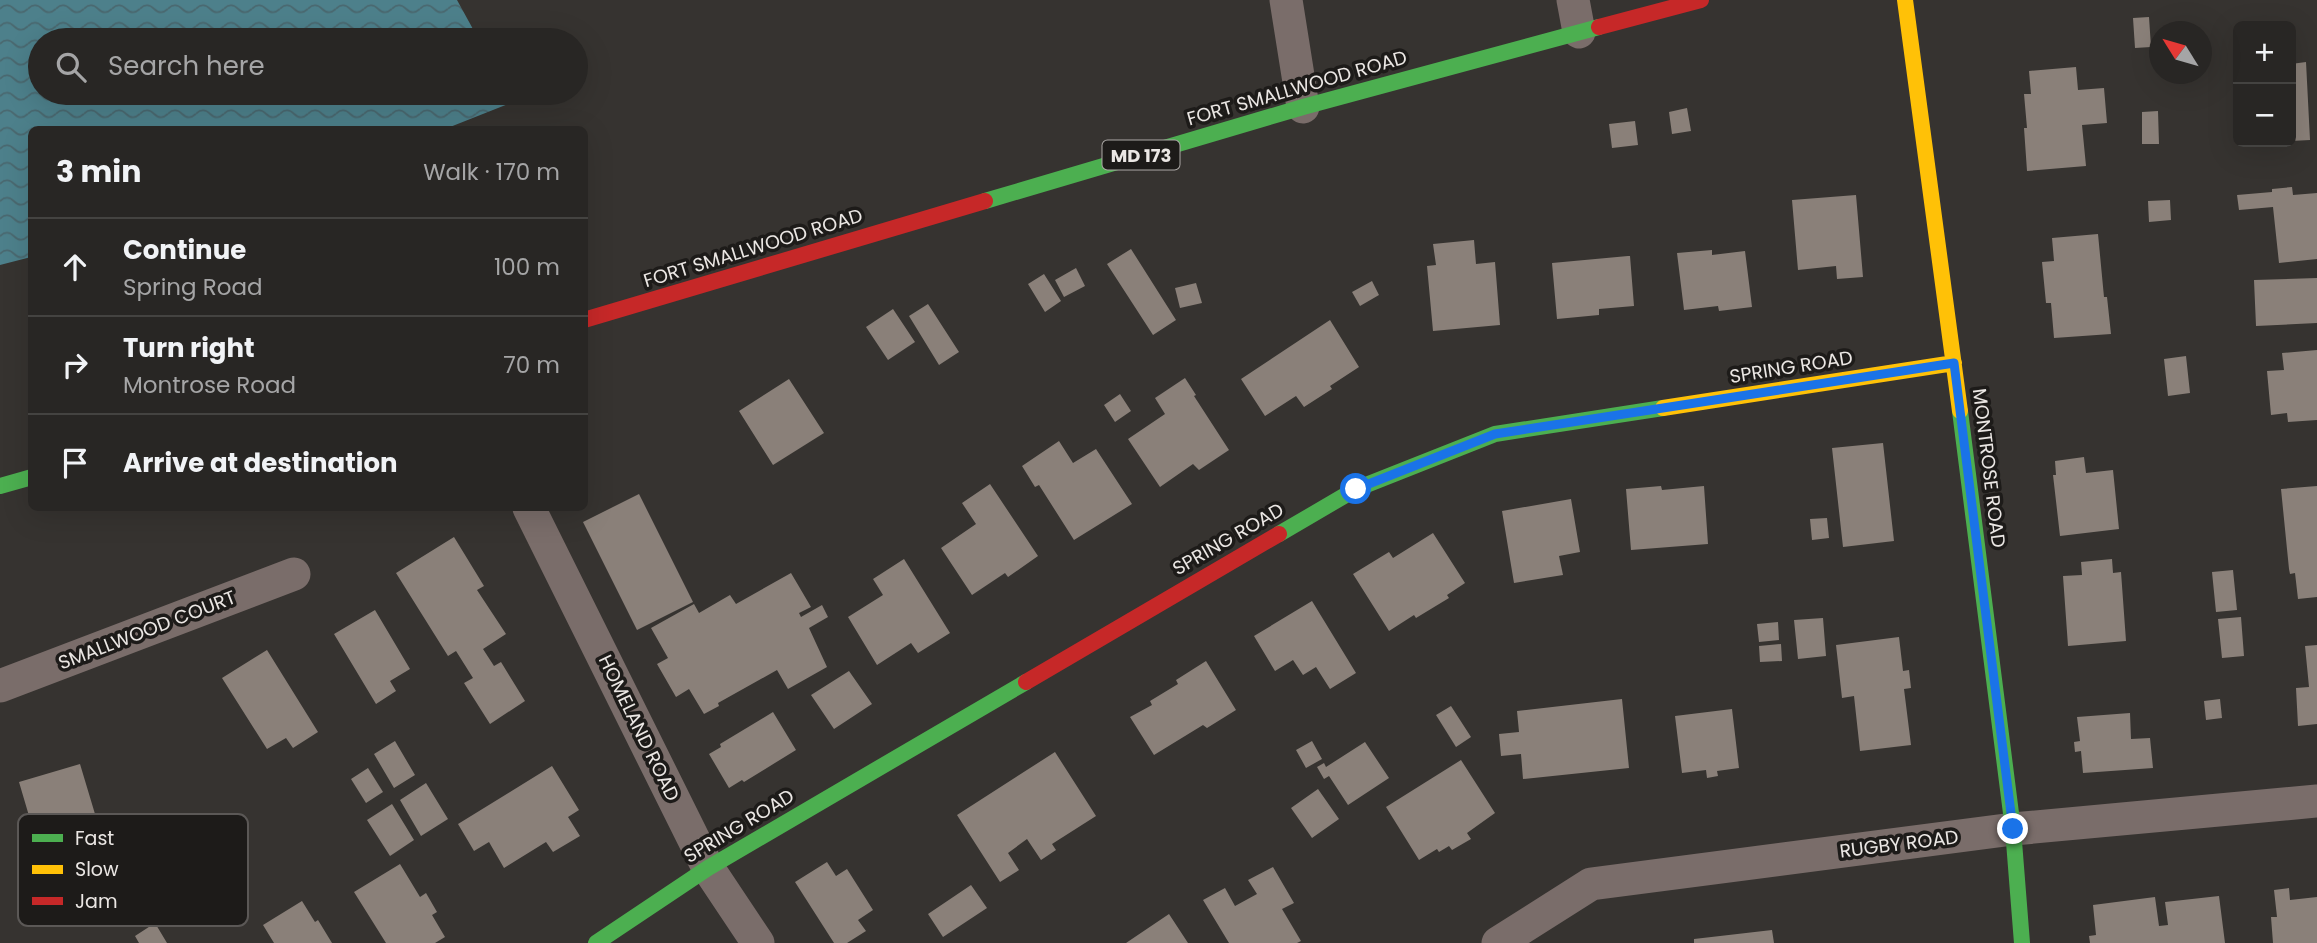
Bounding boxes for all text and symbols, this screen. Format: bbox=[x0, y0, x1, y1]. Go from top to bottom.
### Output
north arrow bbox=[2149, 21, 2212, 84]
map controls bbox=[2233, 21, 2296, 147]
button: + bbox=[2233, 21, 2296, 84]
search box bbox=[28, 28, 588, 105]
street label: FORT SMALLWOOD ROAD bbox=[1184, 44, 1410, 132]
icon: search bbox=[52, 48, 90, 86]
text: Search here bbox=[108, 48, 265, 84]
button: − bbox=[2233, 84, 2296, 147]
road number: MD 173 bbox=[1102, 140, 1180, 170]
text: 3 min bbox=[56, 150, 141, 193]
text: Walk · 170 m bbox=[423, 156, 560, 188]
street label: FORT SMALLWOOD ROAD bbox=[640, 202, 866, 294]
text: Continue bbox=[123, 232, 246, 268]
icon: ahead bbox=[56, 248, 94, 286]
text: 100 m bbox=[494, 251, 560, 283]
text: Spring Road bbox=[123, 271, 263, 303]
text: Turn right bbox=[123, 330, 255, 366]
street label: SPRING ROAD bbox=[1727, 344, 1855, 390]
icon: right bbox=[56, 346, 94, 384]
text: 70 m bbox=[503, 349, 560, 381]
text: Montrose Road bbox=[123, 369, 296, 401]
street label: MONTROSE ROAD bbox=[1966, 387, 2012, 549]
icon: arrive bbox=[56, 444, 94, 482]
text: Arrive at destination bbox=[123, 445, 398, 481]
route start bbox=[1340, 473, 1371, 504]
street label: SPRING ROAD bbox=[1167, 496, 1289, 582]
street label: SMALLWOOD COURT bbox=[54, 584, 240, 676]
street label: HOMELAND ROAD bbox=[592, 650, 686, 806]
street label: SPRING ROAD bbox=[679, 782, 799, 870]
route end bbox=[1997, 813, 2028, 844]
legend bbox=[18, 814, 248, 926]
street label: RUGBY ROAD bbox=[1838, 823, 1960, 865]
text: Fast bbox=[75, 825, 114, 852]
text: Slow bbox=[75, 856, 119, 883]
text: Jam bbox=[75, 888, 117, 915]

